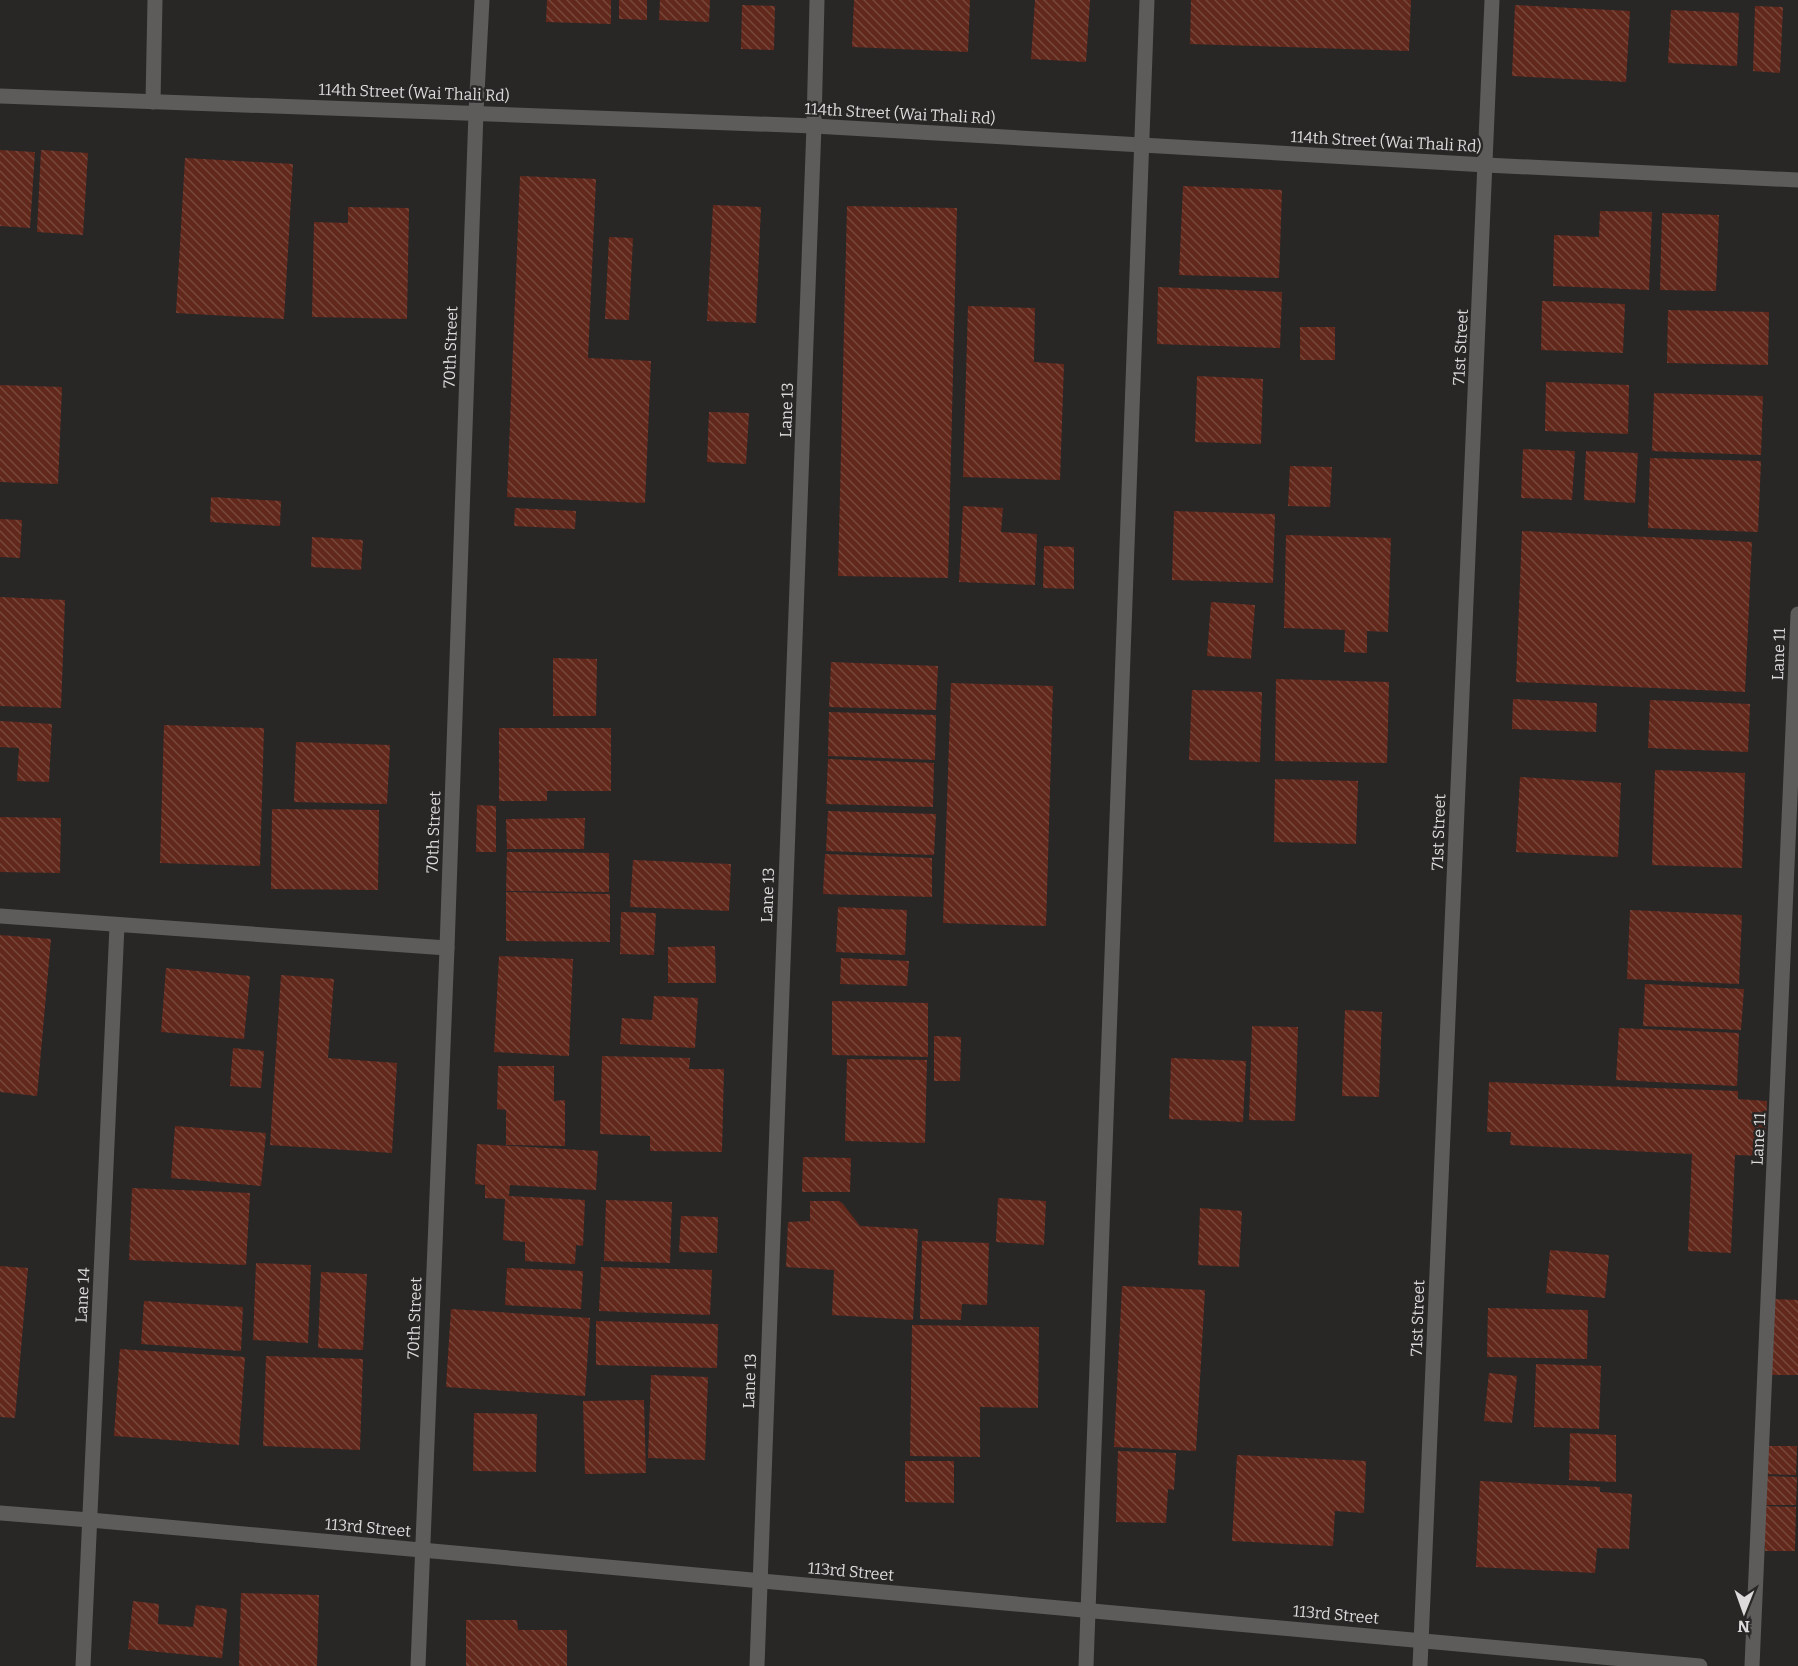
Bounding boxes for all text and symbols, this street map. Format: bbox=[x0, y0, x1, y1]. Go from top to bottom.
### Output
street label: 114th Street (Wai Thali Rd) bbox=[318, 80, 510, 105]
street label: 114th Street (Wai Thali Rd) bbox=[804, 99, 996, 128]
street label: 114th Street (Wai Thali Rd) bbox=[1290, 127, 1482, 156]
street label: 70th Street bbox=[440, 306, 461, 388]
street label: 71st Street bbox=[1449, 308, 1472, 386]
street label: Lane 13 bbox=[776, 382, 797, 438]
street label: Lane 11 bbox=[1768, 627, 1789, 681]
street label: 70th Street bbox=[423, 791, 444, 873]
street label: 71st Street bbox=[1428, 793, 1449, 871]
street label: Lane 13 bbox=[757, 867, 778, 923]
street label: Lane 11 bbox=[1748, 1112, 1769, 1166]
street label: Lane 14 bbox=[72, 1266, 93, 1323]
street label: 70th Street bbox=[404, 1277, 425, 1359]
street label: 71st Street bbox=[1407, 1279, 1428, 1357]
street label: Lane 13 bbox=[739, 1353, 760, 1409]
street label: 113rd Street bbox=[324, 1514, 412, 1541]
street label: 113rd Street bbox=[807, 1558, 895, 1585]
north arrow bbox=[1714, 1582, 1774, 1642]
street label: 113rd Street bbox=[1292, 1601, 1380, 1628]
text: N bbox=[1737, 1617, 1750, 1636]

